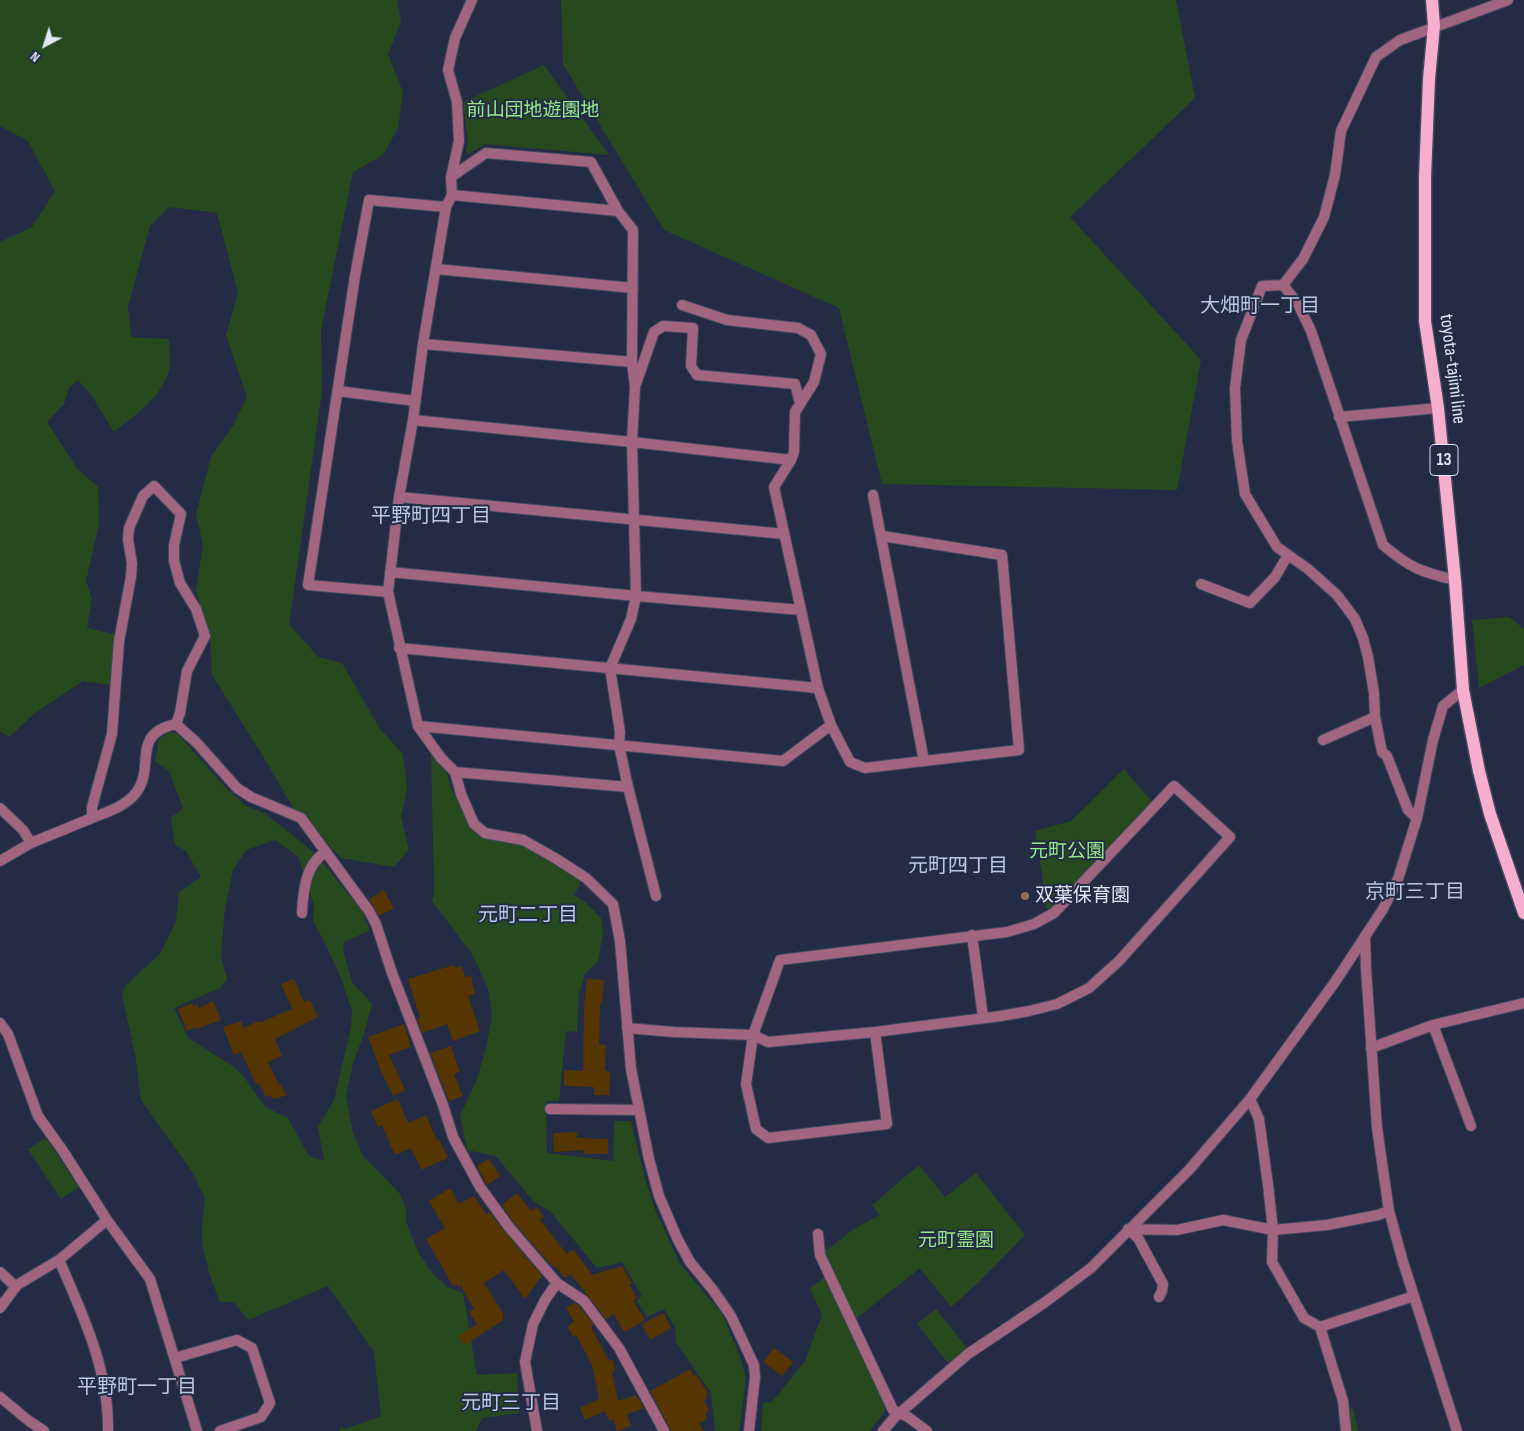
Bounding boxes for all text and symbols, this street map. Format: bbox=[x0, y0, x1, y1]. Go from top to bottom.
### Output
north arrow bbox=[20, 20, 70, 70]
text: N bbox=[27, 48, 43, 66]
park label: 前山団地遊園地 bbox=[467, 100, 599, 122]
district label: 大畑町一丁目 bbox=[1200, 295, 1320, 319]
street label: toyota-tajimi line bbox=[1434, 313, 1470, 425]
road number: 13 bbox=[1430, 444, 1458, 476]
district label: 平野町四丁目 bbox=[371, 505, 491, 529]
park label: 元町公園 bbox=[1029, 841, 1105, 863]
district label: 元町四丁目 bbox=[908, 855, 1008, 879]
district label: 京町三丁目 bbox=[1365, 881, 1465, 905]
place label: 双葉保育園 bbox=[1035, 885, 1130, 907]
marker: 双葉保育園 bbox=[1019, 890, 1031, 902]
district label: 元町二丁目 bbox=[478, 904, 578, 928]
park label: 元町霊園 bbox=[918, 1230, 994, 1252]
district label: 平野町一丁目 bbox=[77, 1376, 197, 1400]
district label: 元町三丁目 bbox=[461, 1392, 561, 1416]

